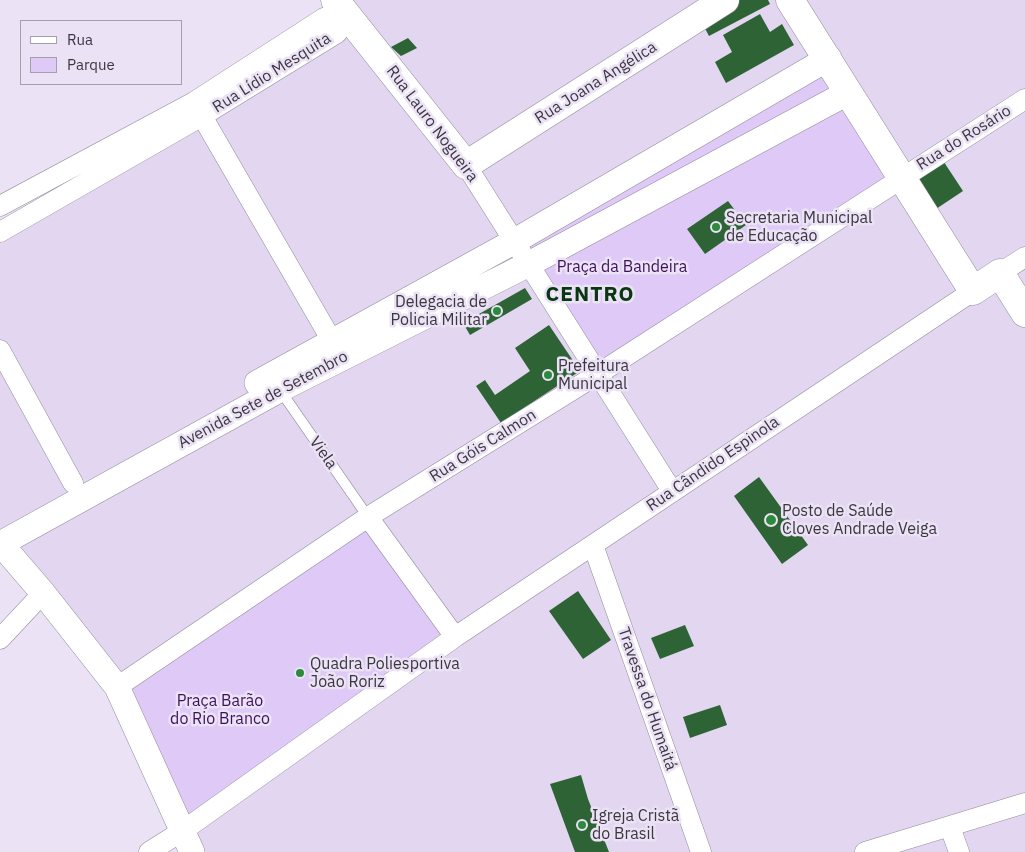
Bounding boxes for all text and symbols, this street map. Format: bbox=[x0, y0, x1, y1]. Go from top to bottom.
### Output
legend bbox=[20, 20, 182, 85]
street label: Rua Lídio Mesquita bbox=[209, 29, 335, 117]
text: Rua bbox=[67, 30, 93, 49]
street label: Rua Joana Angélica bbox=[531, 38, 661, 128]
text: Parque bbox=[67, 55, 115, 74]
street label: Rua Lauro Nogueira bbox=[382, 62, 482, 186]
street label: Rua do Rosário bbox=[913, 101, 1015, 175]
place label: Secretaria Municipal de Educação bbox=[726, 208, 872, 246]
marker: Secretaria Municipal de Educação bbox=[710, 221, 722, 233]
park label: Praça da Bandeira bbox=[557, 257, 687, 277]
district label: CENTRO bbox=[545, 282, 635, 308]
place label: Delegacia de Policia Militar bbox=[391, 292, 487, 330]
marker: Delegacia de Policia Militar bbox=[491, 305, 503, 317]
street label: Avenida Sete de Setembro bbox=[175, 347, 351, 453]
place label: Prefeitura Municipal bbox=[558, 356, 629, 394]
marker: Prefeitura Municipal bbox=[542, 369, 554, 381]
street label: Rua Góis Calmon bbox=[426, 405, 540, 487]
street label: Rua Cândido Espinola bbox=[643, 412, 783, 516]
street label: Viela bbox=[305, 433, 341, 473]
place label: Posto de Saúde Cloves Andrade Veiga bbox=[782, 501, 937, 539]
marker: Posto de Saúde Cloves Andrade Veiga bbox=[764, 513, 778, 527]
street label: Travessa do Humaitá bbox=[613, 625, 681, 773]
place label: Quadra Poliesportiva João Roriz bbox=[310, 654, 460, 692]
marker: Quadra Poliesportiva João Roriz bbox=[294, 667, 306, 679]
park label: Praça Barão do Rio Branco bbox=[170, 691, 270, 729]
place label: Igreja Cristã do Brasil bbox=[592, 806, 679, 844]
marker: Igreja Cristã do Brasil bbox=[576, 819, 588, 831]

